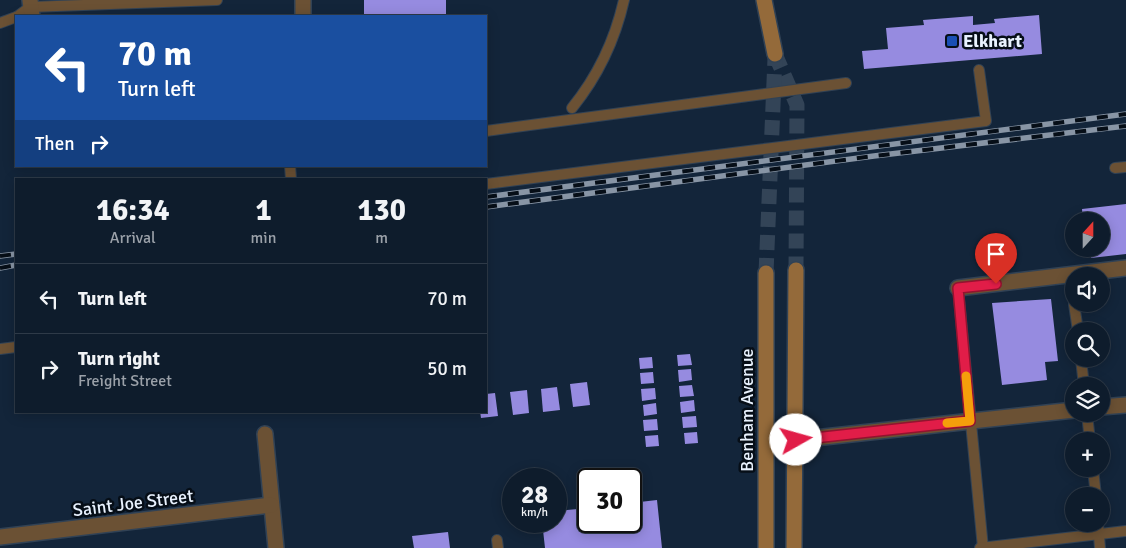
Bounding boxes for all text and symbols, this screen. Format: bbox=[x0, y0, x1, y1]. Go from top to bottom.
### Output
place label: Elkhart bbox=[963, 30, 1022, 52]
text: 70 m bbox=[118, 32, 192, 75]
marker: Elkhart bbox=[945, 34, 959, 48]
icon: left bbox=[35, 35, 100, 100]
text: Turn left bbox=[118, 75, 196, 102]
icon: right bbox=[85, 130, 113, 158]
text: Then bbox=[35, 132, 75, 156]
text: 16:34 bbox=[96, 192, 170, 229]
text: 1 bbox=[255, 192, 272, 229]
text: 130 bbox=[357, 192, 406, 229]
north arrow bbox=[1065, 212, 1110, 258]
map controls bbox=[1065, 212, 1110, 532]
text: Arrival bbox=[110, 228, 156, 248]
text: min bbox=[251, 228, 276, 248]
text: m bbox=[375, 228, 388, 248]
pin bbox=[975, 233, 1017, 284]
icon: arrive bbox=[982, 240, 1010, 268]
button: sound bbox=[1065, 267, 1110, 312]
icon: left bbox=[35, 285, 63, 313]
text: Turn left bbox=[78, 287, 147, 311]
text: 70 m bbox=[427, 287, 467, 311]
button: search bbox=[1065, 322, 1110, 367]
text: Turn right bbox=[78, 347, 160, 371]
street label: Benham Avenue bbox=[736, 348, 758, 472]
icon: right bbox=[35, 355, 63, 383]
text: 50 m bbox=[427, 357, 467, 381]
text: Freight Street bbox=[78, 371, 172, 391]
button: layers bbox=[1065, 377, 1110, 422]
position arrow bbox=[769, 413, 821, 465]
button: + bbox=[1065, 432, 1110, 477]
speed limit sign: 30 bbox=[577, 468, 642, 533]
text: 28 bbox=[521, 479, 548, 510]
street label: Saint Joe Street bbox=[71, 485, 195, 521]
button: − bbox=[1065, 487, 1110, 532]
text: km/h bbox=[521, 505, 548, 520]

